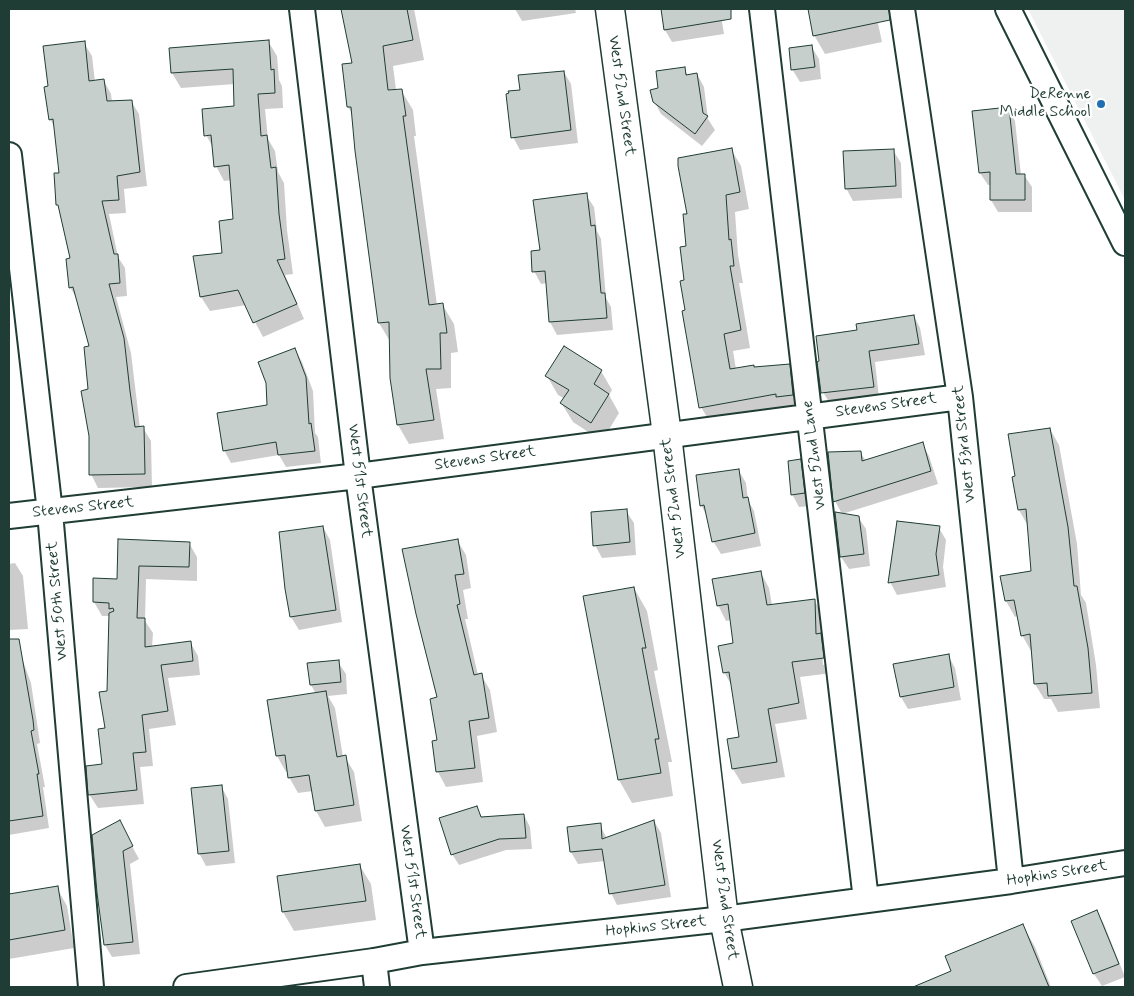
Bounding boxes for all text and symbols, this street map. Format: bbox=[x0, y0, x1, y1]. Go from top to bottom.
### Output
street label: West 52nd Street bbox=[603, 35, 639, 157]
place label: DeRenne Middle School bbox=[1000, 85, 1091, 123]
marker: DeRenne Middle School bbox=[1095, 98, 1107, 110]
street label: West 53rd Street bbox=[949, 384, 981, 504]
street label: Stevens Street bbox=[834, 389, 938, 423]
street label: West 52nd Lane bbox=[799, 399, 831, 511]
street label: West 51st Street bbox=[342, 423, 376, 539]
street label: West 52nd Street bbox=[657, 437, 691, 559]
street label: Stevens Street bbox=[433, 442, 537, 476]
street label: Stevens Street bbox=[31, 493, 135, 523]
street label: West 50th Street bbox=[43, 541, 73, 661]
street label: West 51st Street bbox=[395, 824, 429, 940]
street label: West 52nd Street bbox=[706, 839, 742, 961]
street label: Hopkins Street bbox=[1005, 857, 1109, 891]
street label: Hopkins Street bbox=[605, 912, 707, 942]

